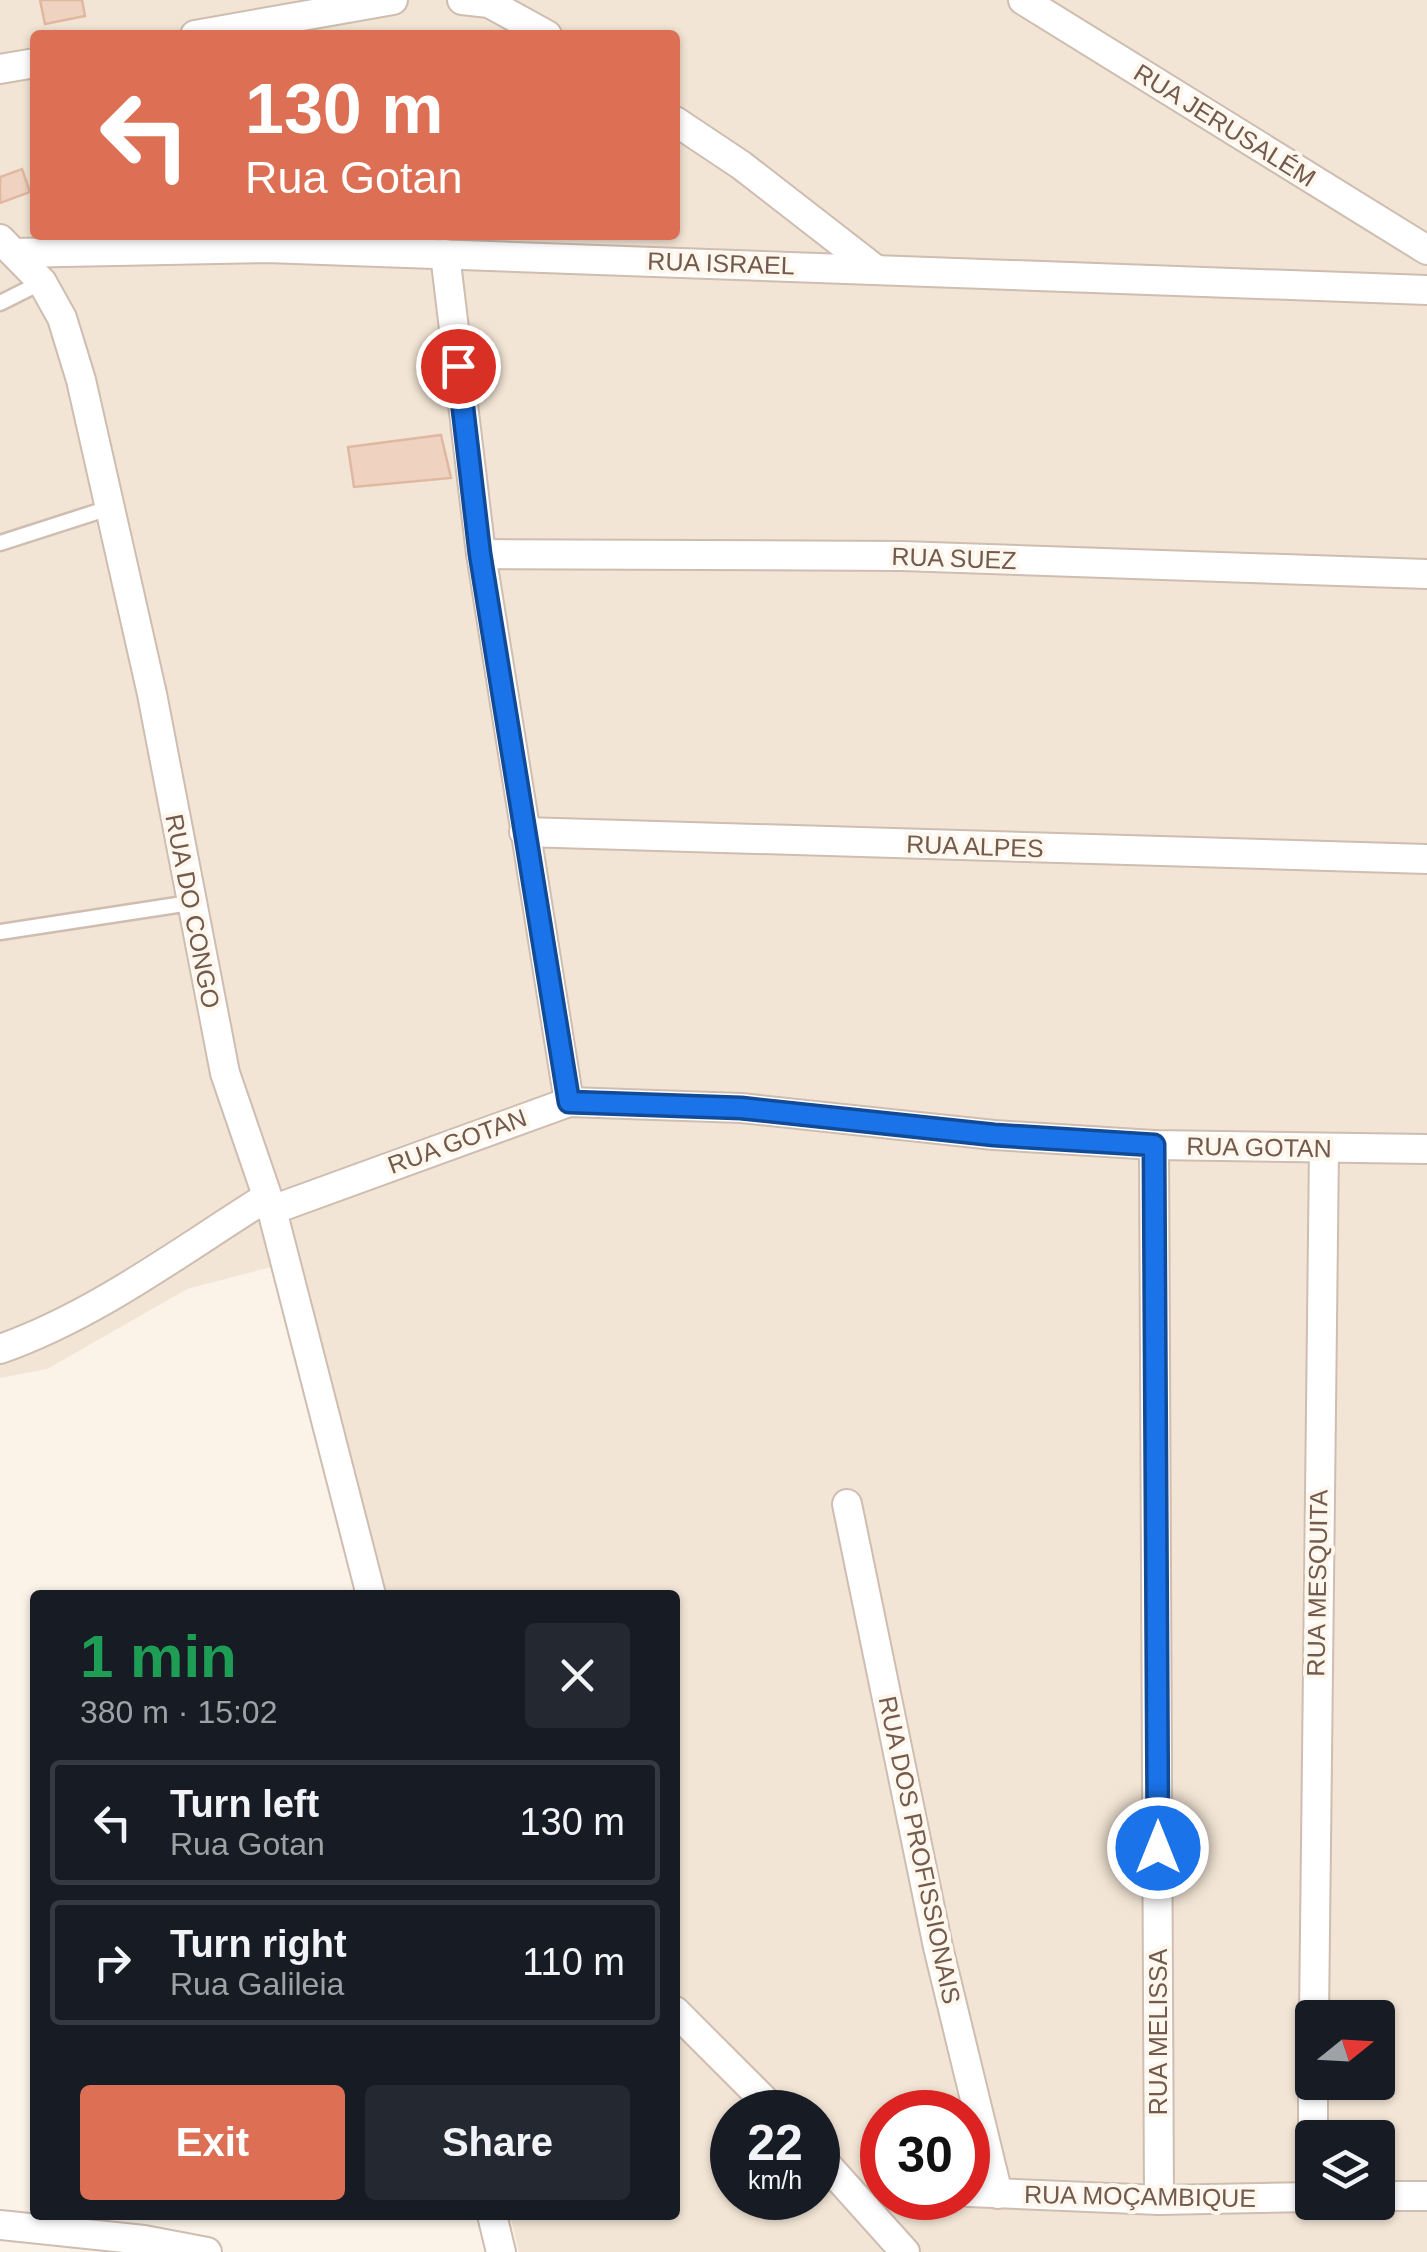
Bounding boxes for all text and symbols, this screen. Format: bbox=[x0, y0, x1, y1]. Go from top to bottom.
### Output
street label: RUA JERUSALÉM bbox=[1129, 58, 1321, 192]
icon: left bbox=[80, 70, 210, 200]
text: 130 m bbox=[245, 70, 443, 148]
text: Rua Gotan bbox=[245, 152, 463, 203]
street label: RUA ISRAEL bbox=[647, 246, 795, 280]
pin bbox=[416, 324, 501, 409]
icon: arrive bbox=[431, 339, 486, 394]
street label: RUA SUEZ bbox=[891, 542, 1017, 574]
street label: RUA DO CONGO bbox=[160, 812, 226, 1010]
street label: RUA ALPES bbox=[906, 830, 1044, 862]
street label: RUA GOTAN bbox=[384, 1103, 530, 1179]
street label: RUA GOTAN bbox=[1186, 1132, 1332, 1162]
street label: RUA MESQUITA bbox=[1301, 1489, 1333, 1677]
text: 1 min bbox=[80, 1623, 237, 1690]
button: close bbox=[525, 1623, 630, 1728]
text: 380 m · 15:02 bbox=[80, 1694, 277, 1730]
street label: RUA DOS PROFISSIONAIS bbox=[874, 1694, 966, 2006]
text: Turn left bbox=[170, 1783, 319, 1825]
icon: left bbox=[85, 1795, 140, 1850]
position arrow bbox=[1106, 1796, 1210, 1900]
text: 130 m bbox=[519, 1801, 625, 1843]
text: Rua Gotan bbox=[170, 1826, 325, 1862]
text: Turn right bbox=[170, 1923, 347, 1965]
icon: right bbox=[85, 1935, 140, 1990]
text: 110 m bbox=[522, 1941, 625, 1983]
street label: RUA MELISSA bbox=[1144, 1948, 1172, 2115]
text: Rua Galileia bbox=[170, 1966, 344, 2002]
north arrow bbox=[1295, 2000, 1395, 2100]
map controls bbox=[1295, 2000, 1395, 2220]
button: Exit bbox=[80, 2085, 345, 2200]
button: Share bbox=[365, 2085, 630, 2200]
speed limit sign: 30 bbox=[860, 2090, 990, 2220]
text: 22 bbox=[747, 2115, 803, 2171]
button: layers bbox=[1295, 2120, 1395, 2220]
text: km/h bbox=[748, 2166, 802, 2194]
street label: RUA MOÇAMBIQUE bbox=[1024, 2180, 1256, 2212]

